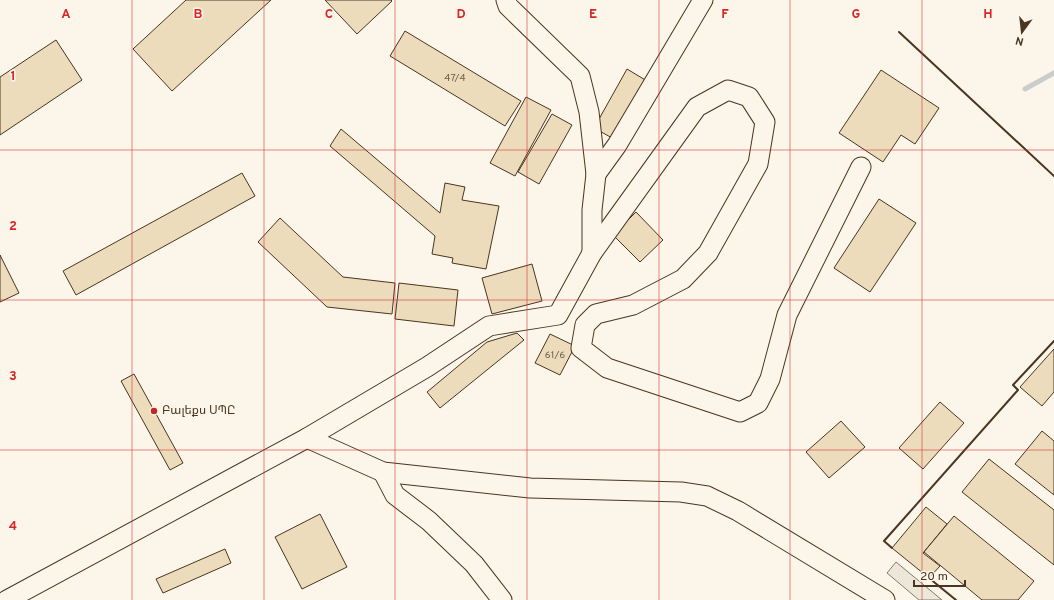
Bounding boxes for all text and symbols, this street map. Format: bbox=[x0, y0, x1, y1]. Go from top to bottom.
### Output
text: A bbox=[61, 7, 71, 23]
text: B bbox=[194, 7, 203, 23]
text: C bbox=[325, 7, 333, 23]
text: D bbox=[456, 7, 466, 23]
text: E bbox=[589, 7, 597, 23]
text: F bbox=[721, 7, 729, 23]
text: G bbox=[852, 7, 861, 23]
text: H bbox=[983, 7, 993, 23]
north arrow bbox=[1002, 12, 1042, 52]
text: N bbox=[1014, 33, 1025, 48]
text: 1 bbox=[10, 69, 16, 85]
house number: 47/4 bbox=[444, 72, 466, 85]
text: 2 bbox=[9, 219, 17, 235]
house number: 61/6 bbox=[545, 349, 565, 362]
text: 3 bbox=[9, 369, 17, 385]
place label: Բալեքս ՍՊԸ bbox=[162, 403, 235, 419]
marker: Բալեքս ՍՊԸ bbox=[149, 406, 159, 416]
text: 4 bbox=[9, 519, 17, 535]
scale bar bbox=[914, 562, 965, 588]
text: 20 m bbox=[920, 569, 948, 585]

